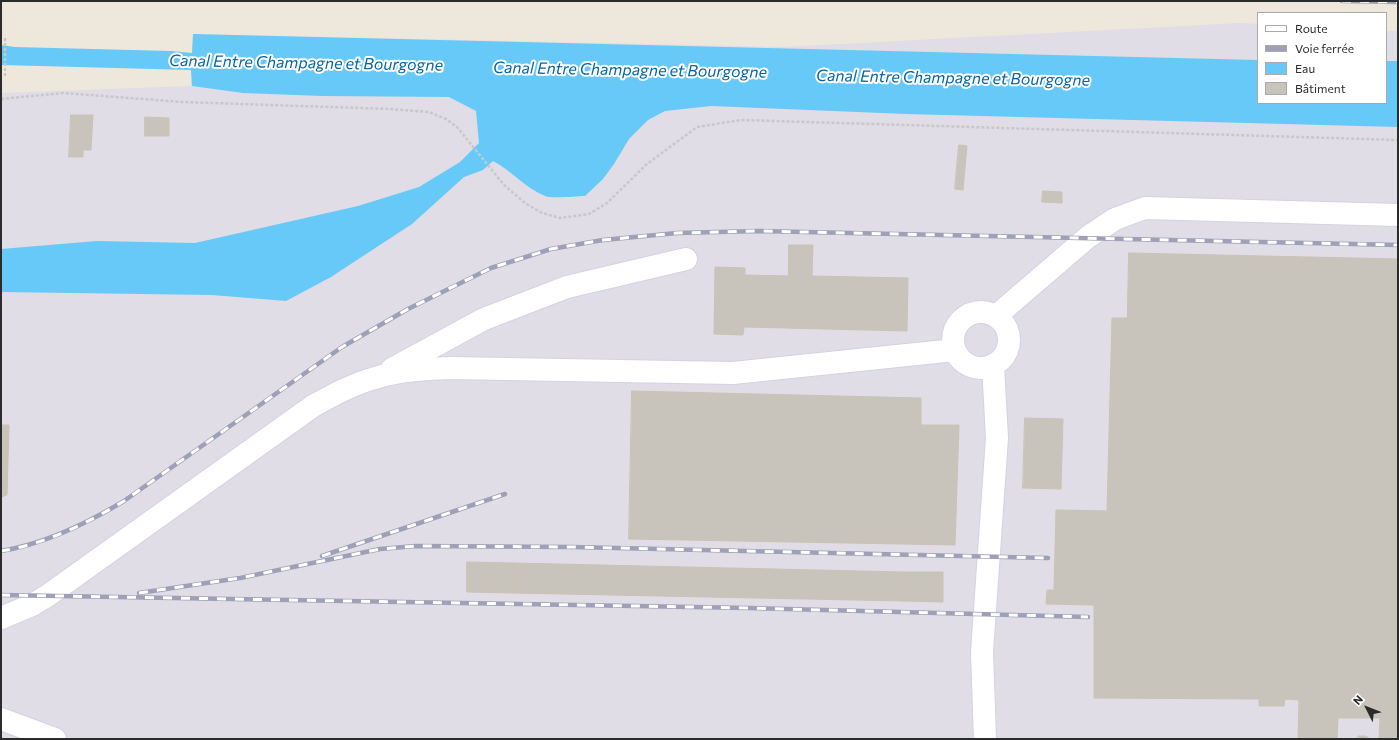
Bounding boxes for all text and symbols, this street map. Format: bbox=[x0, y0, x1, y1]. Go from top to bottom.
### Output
legend bbox=[1257, 12, 1387, 104]
text: Route bbox=[1295, 21, 1328, 35]
text: Voie ferrée bbox=[1295, 41, 1354, 55]
water label: Canal Entre Champagne et Bourgogne bbox=[169, 51, 443, 75]
water label: Canal Entre Champagne et Bourgogne bbox=[493, 58, 767, 82]
text: Eau bbox=[1295, 61, 1315, 75]
water label: Canal Entre Champagne et Bourgogne bbox=[816, 66, 1090, 90]
text: Bâtiment bbox=[1295, 81, 1346, 95]
north arrow bbox=[1347, 688, 1387, 728]
text: N bbox=[1350, 692, 1365, 707]

